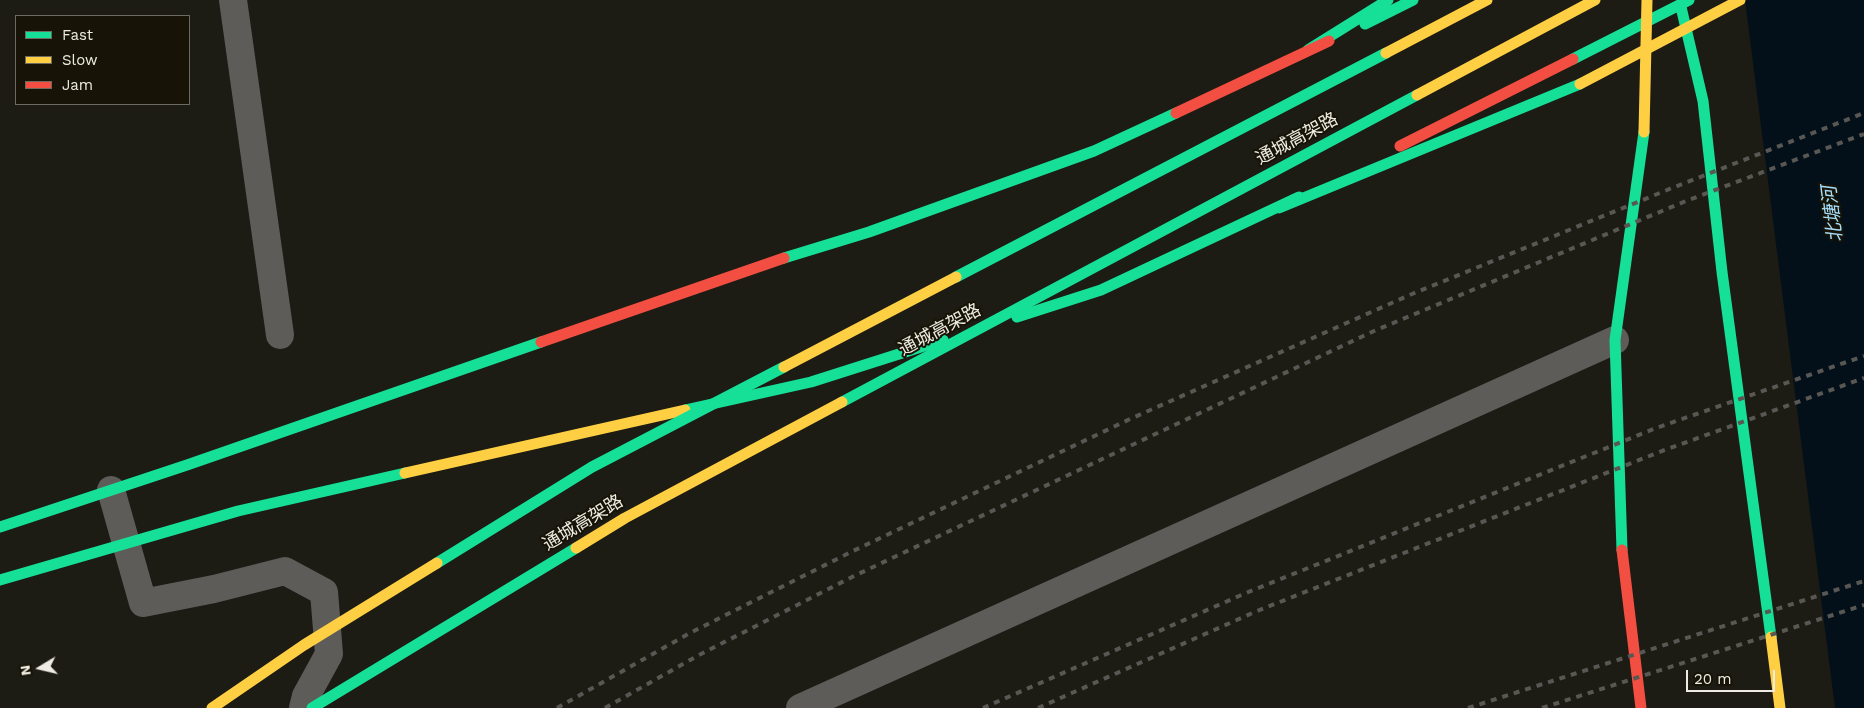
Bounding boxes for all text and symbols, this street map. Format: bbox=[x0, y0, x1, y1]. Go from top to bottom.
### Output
legend bbox=[15, 15, 190, 105]
text: Fast bbox=[62, 26, 93, 44]
text: Slow bbox=[62, 51, 98, 69]
text: Jam bbox=[62, 76, 93, 94]
street label: 通城高架路 bbox=[1252, 108, 1342, 170]
water label: 北塘河 bbox=[1818, 184, 1848, 244]
street label: 通城高架路 bbox=[895, 299, 985, 361]
street label: 通城高架路 bbox=[539, 491, 627, 555]
north arrow bbox=[15, 643, 65, 693]
scale bar bbox=[1689, 660, 1778, 692]
text: N bbox=[16, 664, 34, 677]
text: 20 m bbox=[1694, 670, 1732, 688]

